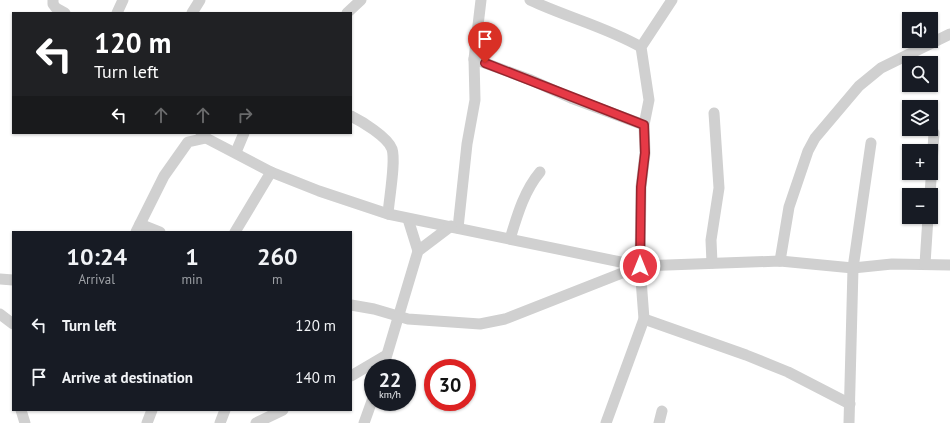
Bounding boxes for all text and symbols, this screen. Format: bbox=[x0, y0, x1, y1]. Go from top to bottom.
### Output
map controls bbox=[902, 12, 938, 224]
button: sound bbox=[902, 12, 938, 48]
pin bbox=[468, 22, 502, 63]
text: 120 m bbox=[94, 24, 171, 61]
icon: left bbox=[28, 28, 80, 80]
icon: arrive bbox=[474, 28, 496, 50]
button: search bbox=[902, 56, 938, 92]
text: Turn left bbox=[94, 60, 159, 83]
button: layers bbox=[902, 100, 938, 136]
icon: left bbox=[108, 104, 130, 126]
icon: ahead bbox=[150, 104, 172, 126]
icon: ahead bbox=[192, 104, 214, 126]
icon: right bbox=[234, 104, 256, 126]
button: + bbox=[902, 144, 938, 180]
button: − bbox=[902, 188, 938, 224]
text: 10:24 bbox=[66, 241, 127, 272]
text: 1 bbox=[185, 241, 199, 272]
text: 260 bbox=[257, 241, 298, 272]
position arrow bbox=[619, 245, 661, 287]
text: Arrival bbox=[79, 271, 115, 288]
text: min bbox=[181, 271, 203, 288]
text: m bbox=[272, 271, 283, 288]
icon: left bbox=[28, 314, 50, 336]
text: Turn left bbox=[62, 316, 116, 335]
text: 120 m bbox=[295, 316, 336, 335]
speed limit sign: 30 bbox=[424, 359, 476, 411]
icon: arrive bbox=[28, 366, 50, 388]
text: 22 bbox=[379, 367, 401, 393]
text: Arrive at destination bbox=[62, 368, 193, 387]
text: 140 m bbox=[295, 368, 336, 387]
text: km/h bbox=[379, 388, 401, 401]

